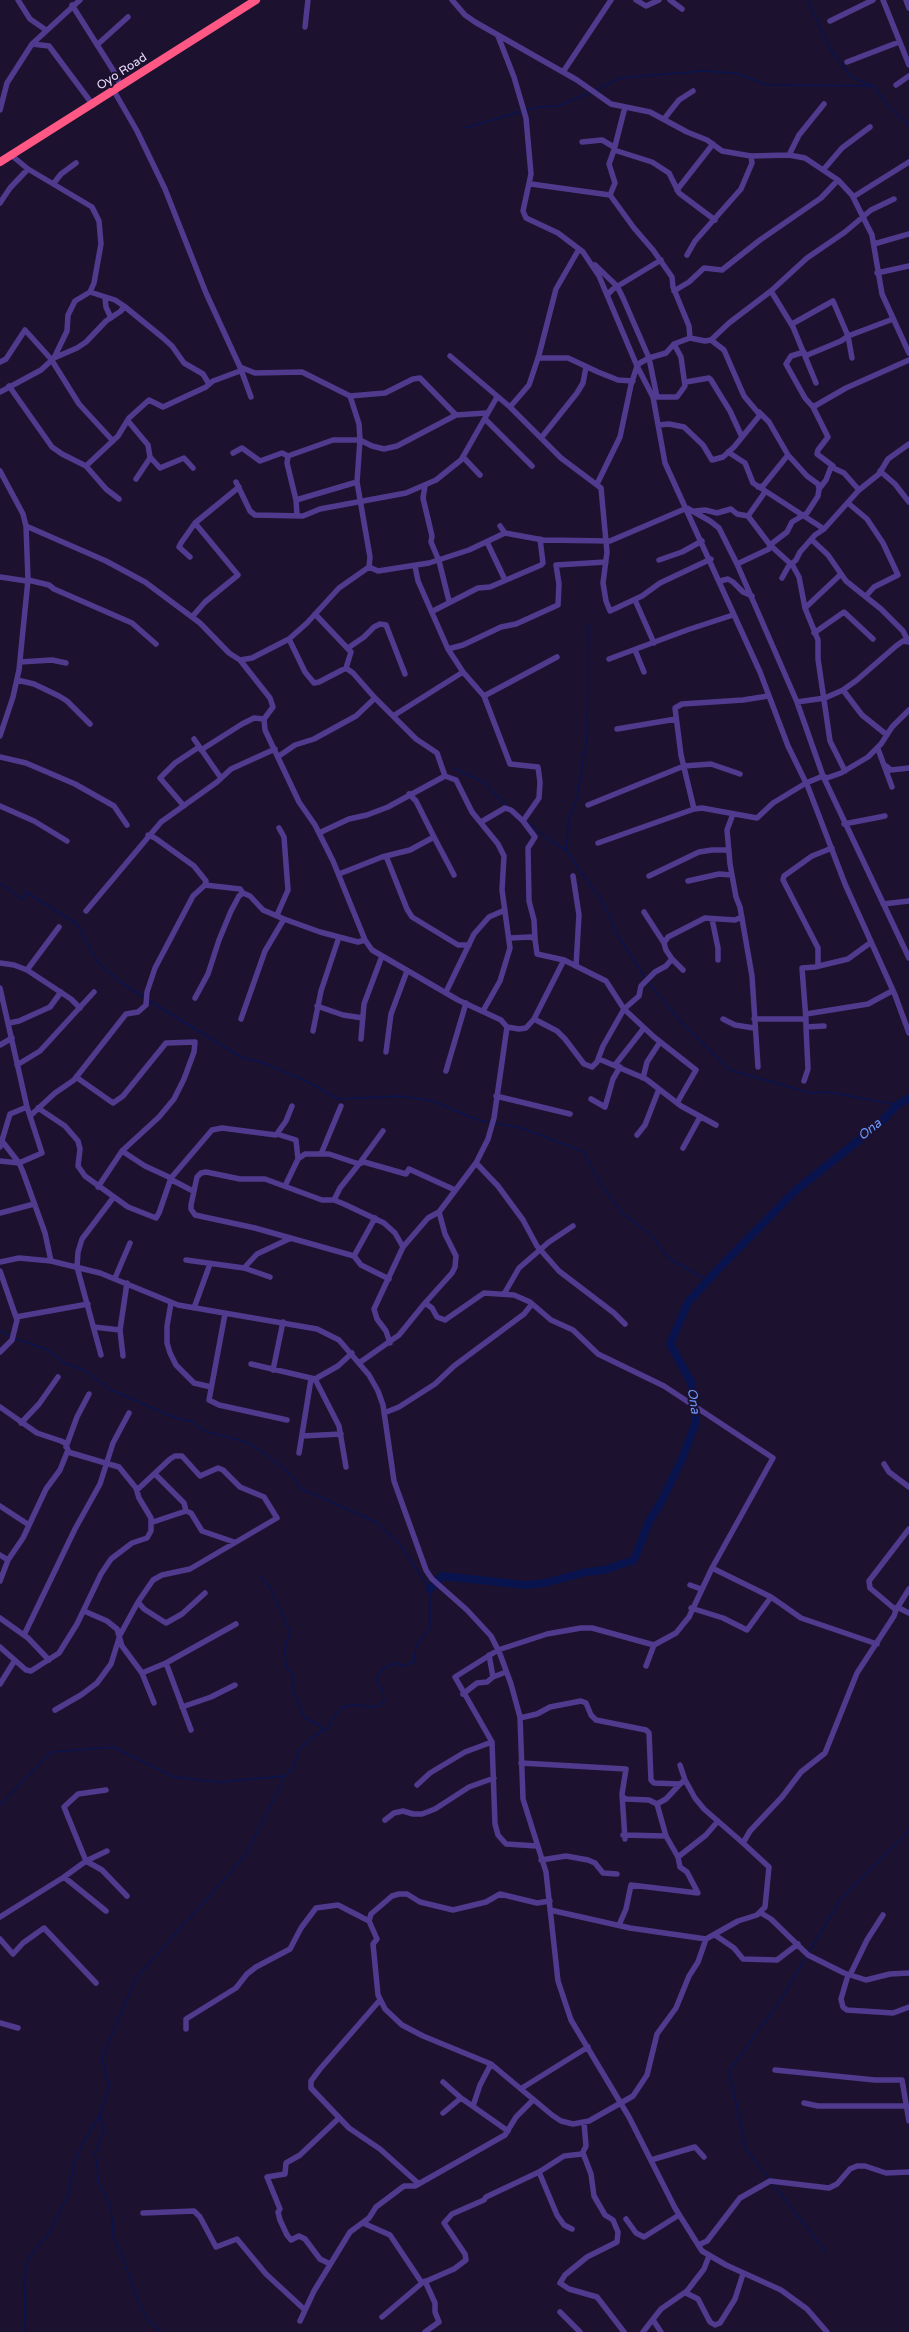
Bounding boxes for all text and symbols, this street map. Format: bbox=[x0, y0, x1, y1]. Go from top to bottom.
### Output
street label: Oyo Road bbox=[94, 51, 150, 93]
water label: Ona bbox=[855, 1116, 885, 1144]
water label: Ona bbox=[683, 1387, 703, 1415]

